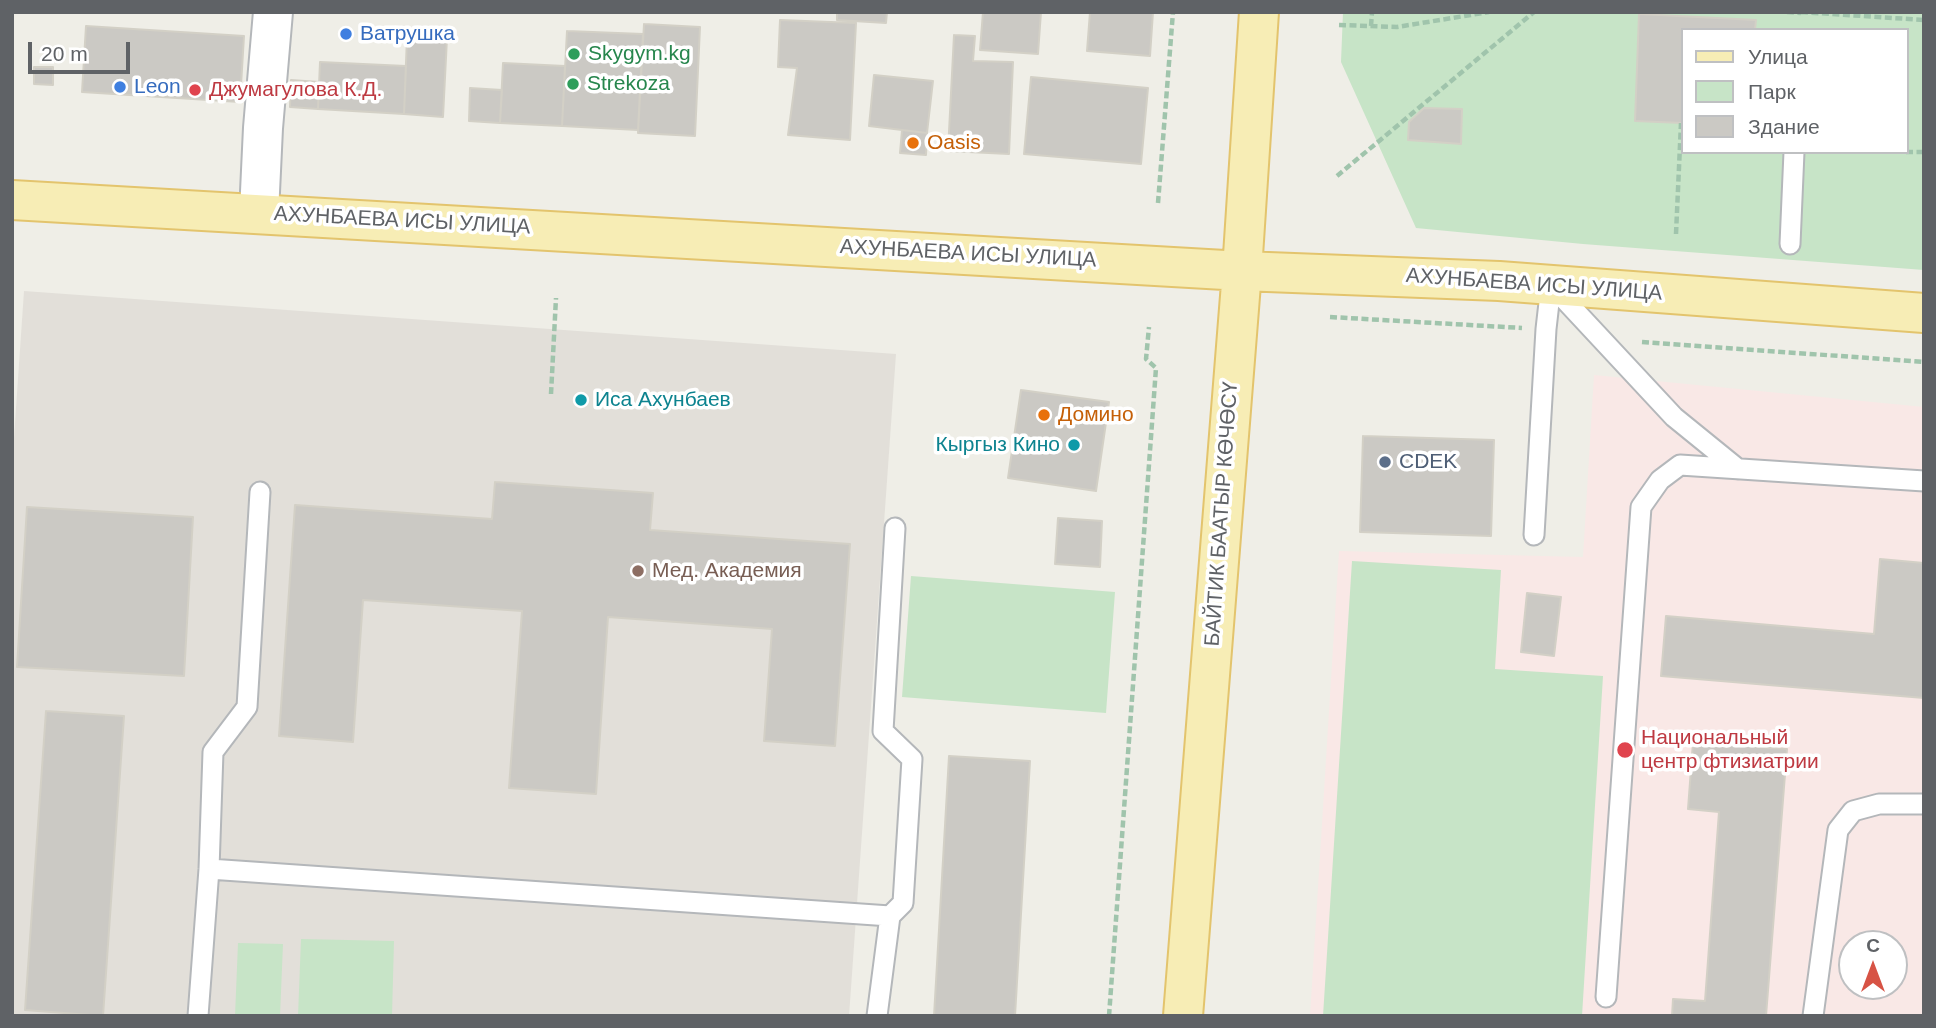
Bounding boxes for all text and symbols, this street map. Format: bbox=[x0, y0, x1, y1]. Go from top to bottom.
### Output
place label: Ватрушка bbox=[360, 21, 455, 47]
marker: Ватрушка bbox=[338, 26, 354, 42]
scale bar bbox=[32, 28, 133, 72]
legend bbox=[1680, 28, 1908, 154]
place label: Skygym.kg bbox=[588, 41, 691, 67]
text: 20 m bbox=[41, 42, 88, 65]
text: Улица bbox=[1748, 45, 1808, 68]
marker: Skygym.kg bbox=[566, 46, 582, 62]
place label: Strekoza bbox=[587, 71, 670, 97]
place label: Leon bbox=[134, 74, 181, 100]
marker: Strekoza bbox=[565, 76, 581, 92]
place label: Джумагулова К.Д. bbox=[209, 77, 382, 103]
marker: Leon bbox=[112, 79, 128, 95]
text: Парк bbox=[1748, 80, 1796, 103]
marker: Джумагулова К.Д. bbox=[187, 82, 203, 98]
text: Здание bbox=[1748, 115, 1820, 138]
place label: Oasis bbox=[927, 130, 981, 156]
marker: Oasis bbox=[905, 135, 921, 151]
street label: АХУНБАЕВА ИСЫ УЛИЦА bbox=[273, 202, 531, 240]
street label: АХУНБАЕВА ИСЫ УЛИЦА bbox=[839, 235, 1097, 273]
street label: АХУНБАЕВА ИСЫ УЛИЦА bbox=[1405, 263, 1663, 307]
street label: БАЙТИК БААТЫР КӨЧӨСҮ bbox=[1200, 381, 1244, 647]
place label: Иса Ахунбаев bbox=[595, 387, 731, 413]
marker: Иса Ахунбаев bbox=[573, 392, 589, 408]
place label: Домино bbox=[1058, 402, 1134, 428]
marker: Домино bbox=[1036, 407, 1052, 423]
place label: Кыргыз Кино bbox=[936, 432, 1060, 458]
marker: Кыргыз Кино bbox=[1066, 437, 1082, 453]
place label: CDEK bbox=[1399, 449, 1457, 475]
marker: CDEK bbox=[1377, 454, 1393, 470]
place label: Мед. Академия bbox=[652, 558, 802, 584]
marker: Мед. Академия bbox=[630, 563, 646, 579]
place label: Национальный центр фтизиатрии bbox=[1641, 725, 1819, 775]
marker: Национальный центр фтизиатрии bbox=[1615, 740, 1635, 760]
north arrow bbox=[1838, 930, 1908, 1000]
text: С bbox=[1866, 935, 1880, 956]

